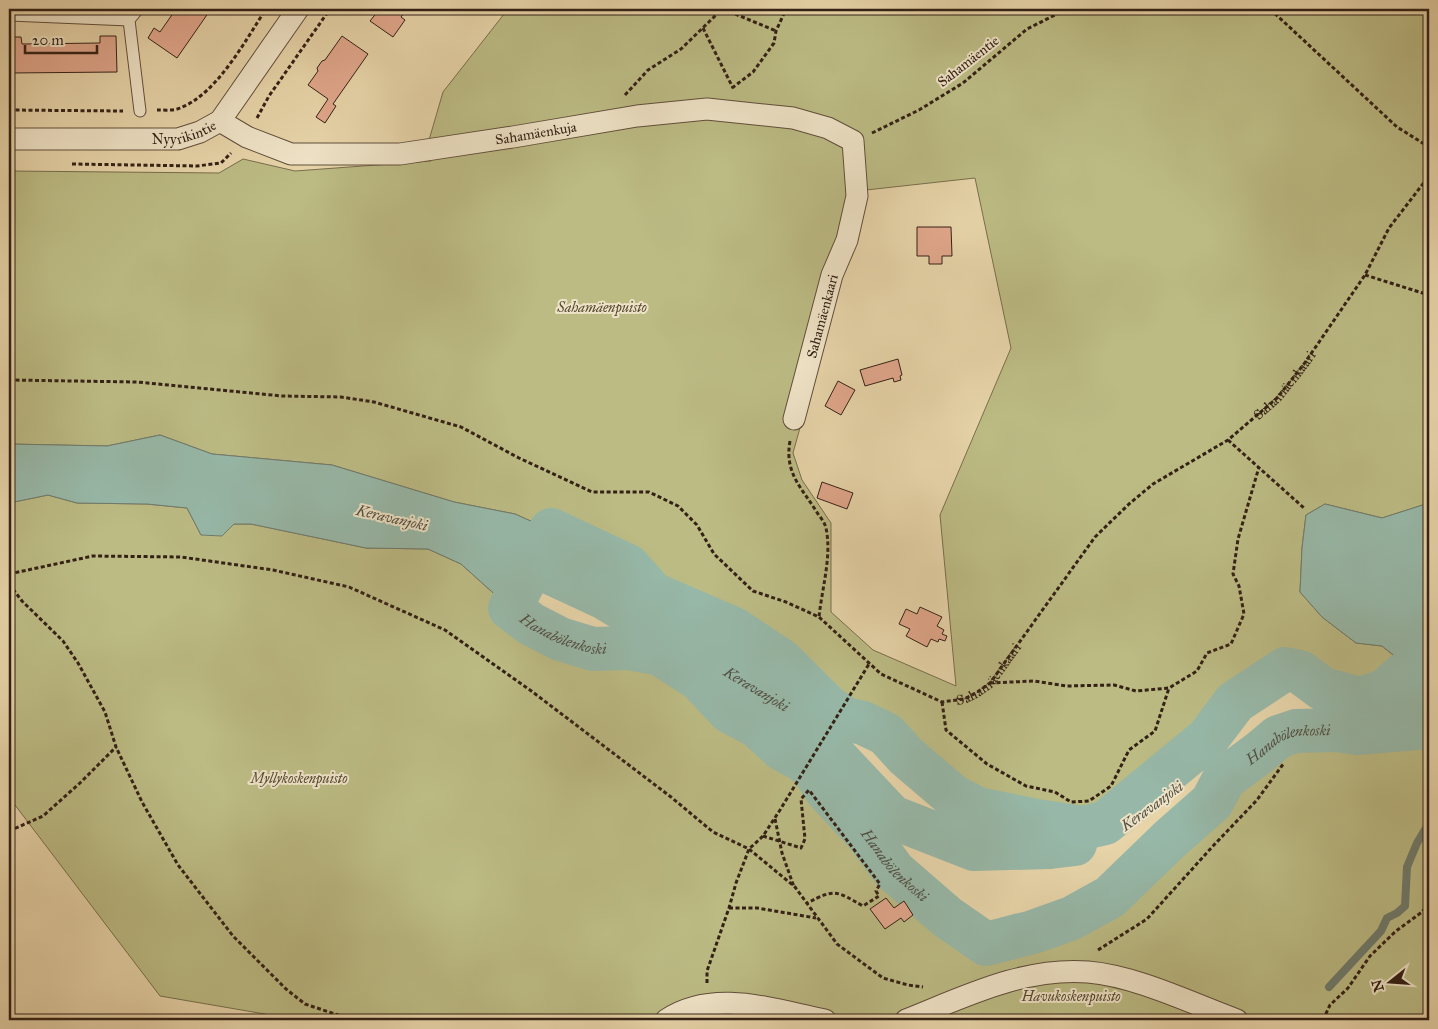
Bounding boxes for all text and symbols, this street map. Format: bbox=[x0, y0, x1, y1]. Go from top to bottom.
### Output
scale bar bbox=[25, 22, 98, 54]
text: 20 m bbox=[32, 31, 64, 49]
street label: Sahamäentie bbox=[934, 32, 1003, 91]
street label: Nyyrikintie bbox=[152, 117, 219, 148]
street label: Sahamäenkuja bbox=[494, 118, 578, 149]
street label: Sahamäenkaari bbox=[803, 272, 842, 360]
park label: Sahamäenpuisto bbox=[556, 299, 647, 317]
street label: Sahamäenkaari bbox=[1250, 348, 1320, 423]
water label: Keravanjoki bbox=[354, 501, 430, 535]
water label: Hanabölenkoski bbox=[515, 609, 607, 658]
street label: Sahamäenkaari bbox=[955, 640, 1025, 709]
water label: Keravanjoki bbox=[720, 662, 793, 716]
water label: Hanabölenkoski bbox=[1241, 721, 1331, 769]
park label: Myllykoskenpuisto bbox=[249, 770, 347, 788]
water label: Keravanjoki bbox=[1116, 777, 1187, 835]
water label: Hanabölenkoski bbox=[856, 824, 932, 906]
north arrow bbox=[1366, 956, 1416, 1006]
text: N bbox=[1368, 977, 1388, 994]
park label: Havukoskenpuisto bbox=[1020, 988, 1121, 1006]

